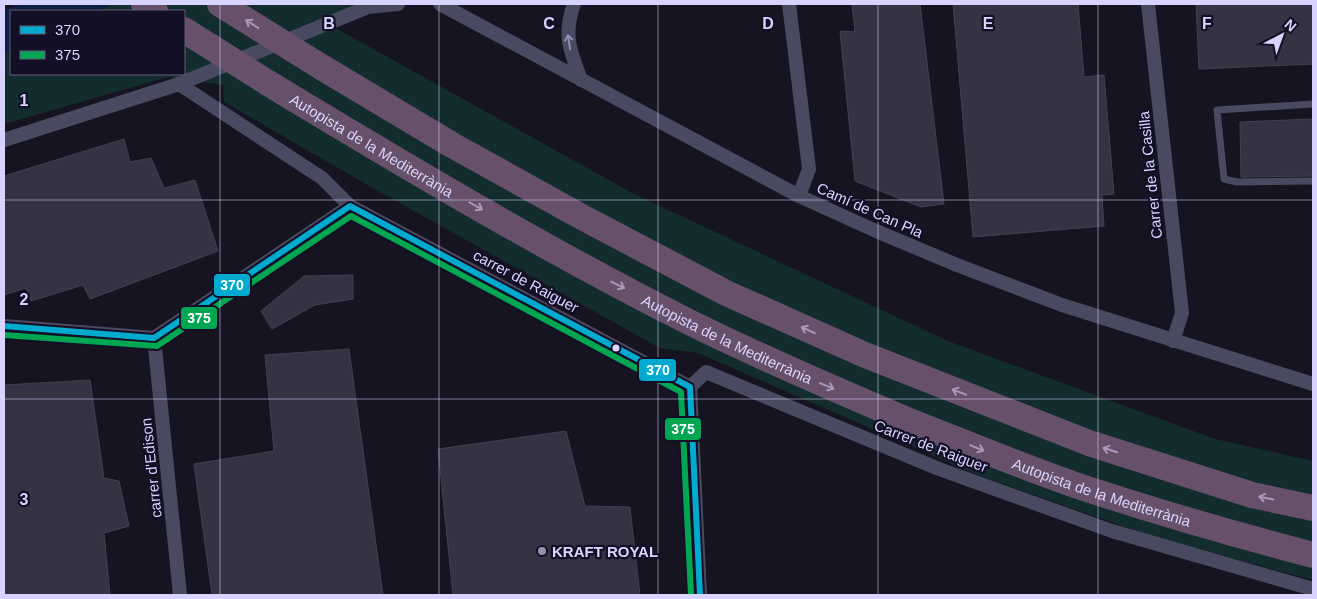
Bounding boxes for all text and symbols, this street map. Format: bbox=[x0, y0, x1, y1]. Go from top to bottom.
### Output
legend bbox=[10, 10, 185, 75]
north arrow bbox=[1257, 10, 1307, 60]
text: B bbox=[323, 15, 335, 32]
text: C bbox=[543, 15, 555, 32]
text: D bbox=[762, 15, 774, 32]
text: E bbox=[983, 15, 994, 32]
text: F bbox=[1202, 15, 1212, 32]
text: N bbox=[1281, 16, 1300, 35]
one-way arrow bbox=[245, 18, 259, 28]
text: 370 bbox=[55, 21, 80, 38]
one-way arrow bbox=[564, 35, 574, 51]
text: 375 bbox=[55, 46, 80, 63]
street label: Autopista de la Mediterrània bbox=[287, 90, 457, 200]
text: 1 bbox=[20, 92, 29, 109]
street label: Carrer de la Casilla bbox=[1135, 110, 1165, 240]
street label: Camí de Can Pla bbox=[814, 179, 926, 241]
one-way arrow bbox=[468, 202, 482, 212]
street label: carrer de Raiguer bbox=[470, 246, 582, 316]
line badge: 370 bbox=[213, 273, 251, 297]
text: 370 bbox=[220, 277, 244, 293]
one-way arrow bbox=[610, 281, 625, 290]
text: 2 bbox=[20, 291, 29, 308]
street label: Autopista de la Mediterrània bbox=[639, 291, 816, 387]
line badge: 375 bbox=[180, 306, 218, 330]
text: 375 bbox=[187, 310, 211, 326]
one-way arrow bbox=[801, 325, 816, 334]
unlabelled marker bbox=[611, 343, 621, 353]
line badge: 370 bbox=[638, 358, 677, 382]
text: 370 bbox=[646, 362, 670, 378]
one-way arrow bbox=[819, 381, 834, 391]
one-way arrow bbox=[951, 387, 967, 396]
street label: carrer d'Edison bbox=[137, 417, 165, 519]
line badge: 375 bbox=[664, 417, 702, 441]
street label: Carrer de Raiguer bbox=[872, 417, 990, 475]
text: 375 bbox=[671, 421, 695, 437]
one-way arrow bbox=[969, 444, 984, 454]
one-way arrow bbox=[1103, 445, 1119, 454]
street label: Autopista de la Mediterrània bbox=[1010, 454, 1194, 529]
text: 3 bbox=[20, 491, 29, 508]
one-way arrow bbox=[1258, 493, 1274, 502]
place label: KRAFT ROYAL bbox=[552, 543, 658, 560]
marker: KRAFT ROYAL bbox=[536, 545, 548, 557]

